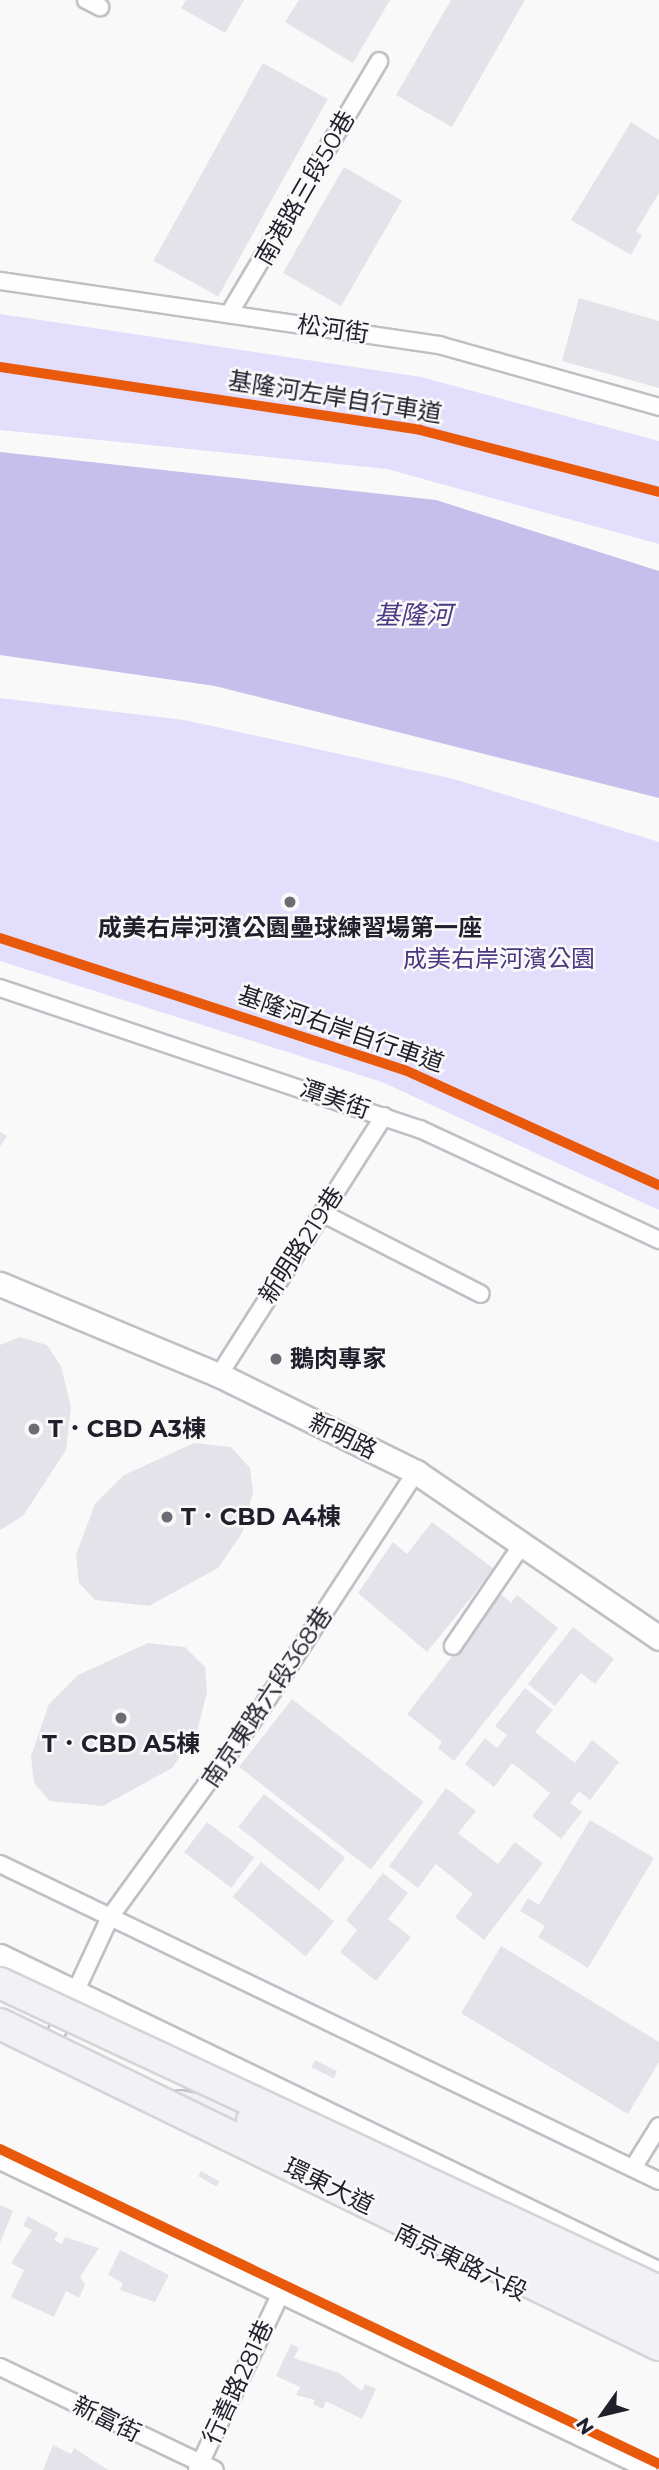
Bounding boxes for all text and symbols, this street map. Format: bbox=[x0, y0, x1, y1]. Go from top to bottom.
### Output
street label: 南港路三段50巷 bbox=[249, 106, 361, 270]
street label: 松河街 bbox=[295, 310, 371, 348]
street label: 基隆河左岸自行車道 bbox=[226, 366, 444, 428]
water label: 基隆河 bbox=[374, 600, 452, 632]
marker: 成美右岸河濱公園壘球練習場第一座 bbox=[282, 894, 298, 910]
place label: 成美右岸河濱公園壘球練習場第一座 bbox=[98, 914, 482, 942]
park label: 成美右岸河濱公園 bbox=[403, 945, 595, 973]
street label: 基隆河右岸自行車道 bbox=[234, 980, 448, 1078]
street label: 潭美街 bbox=[296, 1074, 374, 1124]
street label: 新明路219巷 bbox=[253, 1181, 349, 1309]
place label: 鵝肉專家 bbox=[290, 1345, 386, 1373]
marker: 鵝肉專家 bbox=[268, 1351, 284, 1367]
street label: 新明路 bbox=[304, 1407, 382, 1465]
place label: T．CBD A3棟 bbox=[48, 1415, 206, 1443]
marker: T．CBD A3棟 bbox=[26, 1421, 42, 1437]
place label: T．CBD A4棟 bbox=[181, 1503, 341, 1531]
marker: T．CBD A4棟 bbox=[159, 1509, 175, 1525]
street label: 南京東路六段368巷 bbox=[196, 1601, 338, 1793]
marker: T．CBD A5棟 bbox=[113, 1710, 129, 1726]
place label: T．CBD A5棟 bbox=[42, 1730, 200, 1758]
street label: 環東大道 bbox=[280, 2152, 378, 2220]
street label: 南京東路六段 bbox=[390, 2217, 532, 2307]
street label: 行善路281巷 bbox=[197, 2315, 279, 2449]
north arrow bbox=[568, 2379, 638, 2449]
street label: 新富街 bbox=[68, 2390, 146, 2448]
text: N bbox=[571, 2413, 599, 2439]

